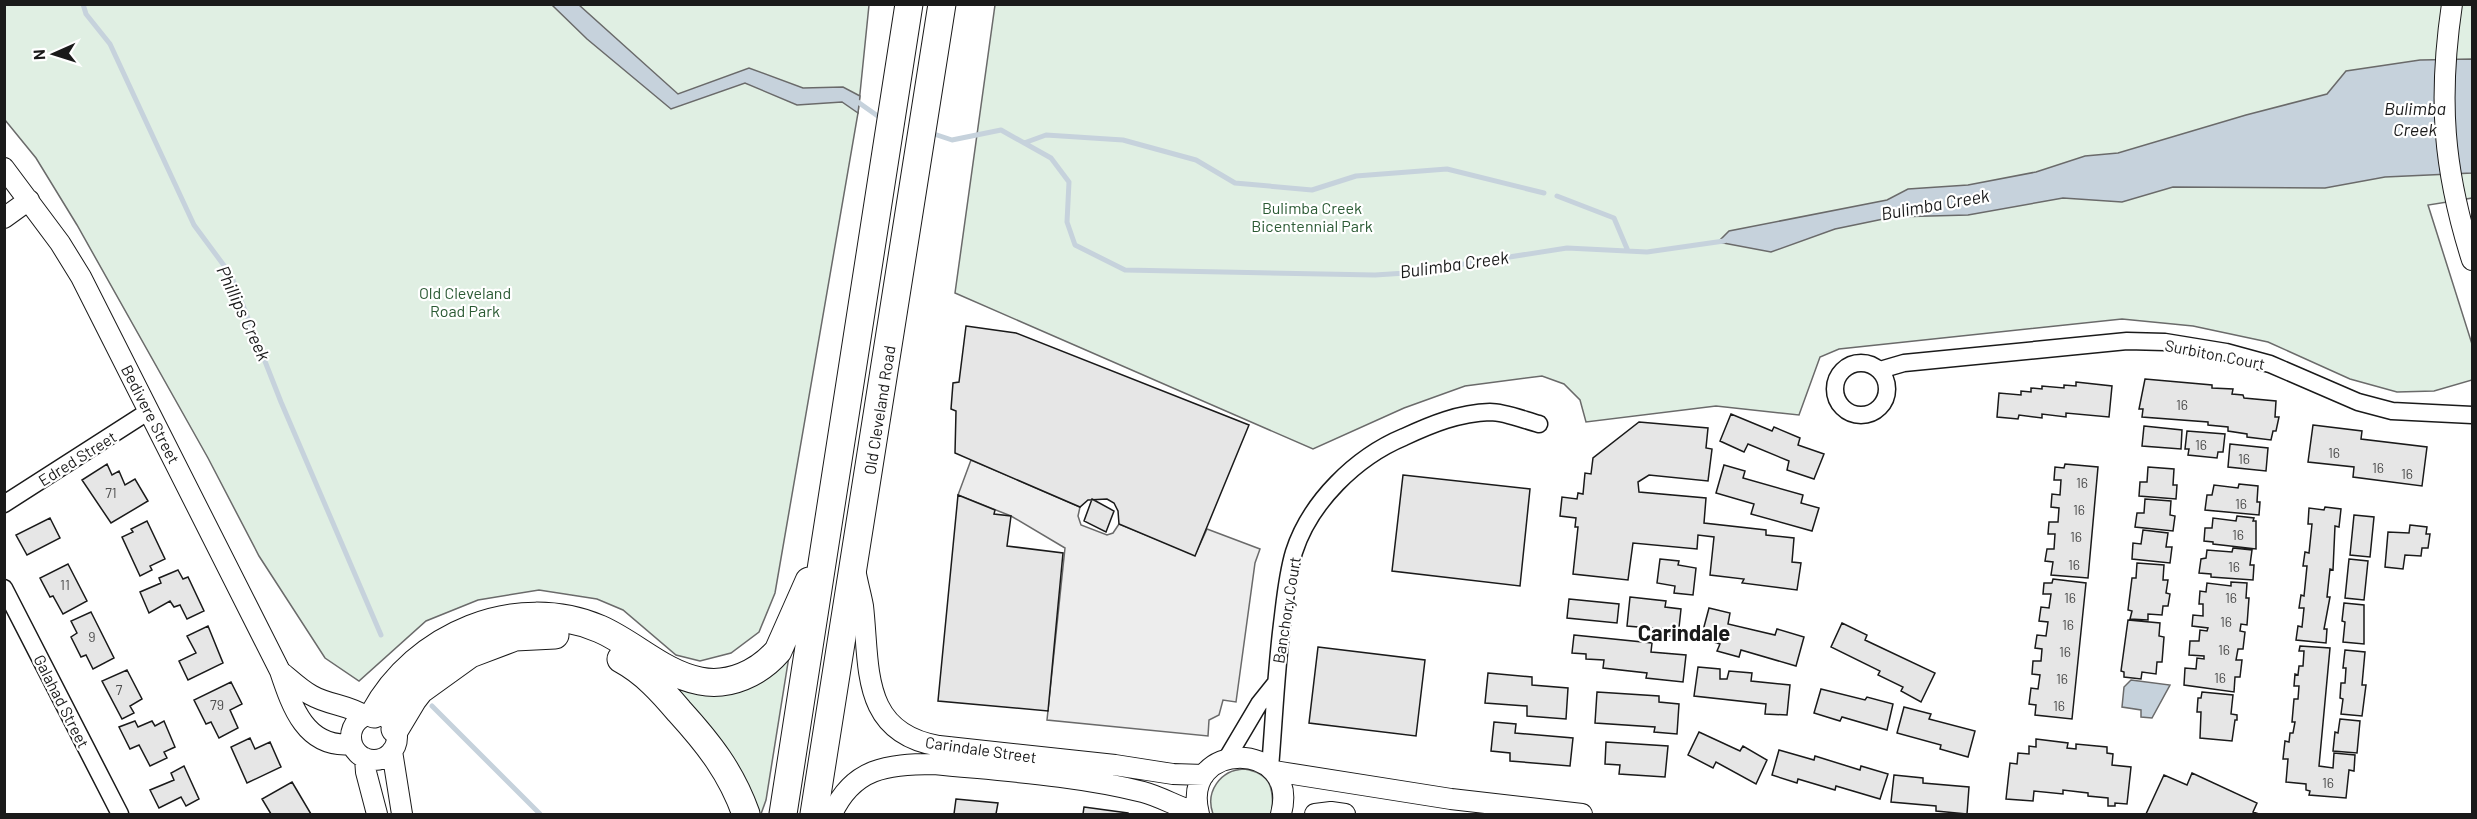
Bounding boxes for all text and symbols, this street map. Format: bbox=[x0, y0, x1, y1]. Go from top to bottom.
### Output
north arrow bbox=[24, 24, 84, 84]
text: N bbox=[29, 49, 48, 61]
water label: Bulimba Creek bbox=[2384, 97, 2446, 140]
water label: Bulimba Creek bbox=[1879, 184, 1991, 224]
park label: Bulimba Creek Bicentennial Park bbox=[1251, 198, 1373, 235]
water label: Bulimba Creek bbox=[1398, 245, 1510, 283]
water label: Phillips Creek bbox=[212, 262, 276, 364]
park label: Old Cleveland Road Park bbox=[419, 283, 511, 320]
street label: Surbiton Court bbox=[2163, 335, 2267, 373]
street label: Old Cleveland Road bbox=[859, 344, 899, 476]
street label: Bedivere Street bbox=[118, 361, 184, 467]
house number: 16 bbox=[2176, 396, 2188, 413]
street label: Edred Street bbox=[35, 427, 119, 489]
house number: 16 bbox=[2195, 436, 2207, 453]
house number: 16 bbox=[2328, 444, 2340, 461]
house number: 16 bbox=[2238, 450, 2250, 467]
house number: 16 bbox=[2372, 459, 2384, 476]
house number: 16 bbox=[2401, 465, 2413, 482]
house number: 16 bbox=[2076, 474, 2088, 491]
house number: 71 bbox=[105, 484, 117, 501]
house number: 16 bbox=[2235, 495, 2247, 512]
house number: 16 bbox=[2073, 501, 2085, 518]
house number: 16 bbox=[2232, 526, 2244, 543]
house number: 16 bbox=[2070, 528, 2082, 545]
street label: Banchory Court bbox=[1268, 555, 1304, 665]
house number: 16 bbox=[2068, 556, 2080, 573]
house number: 16 bbox=[2228, 558, 2240, 575]
house number: 11 bbox=[60, 576, 70, 593]
house number: 16 bbox=[2064, 589, 2076, 606]
house number: 16 bbox=[2225, 589, 2237, 606]
house number: 16 bbox=[2220, 613, 2232, 630]
house number: 16 bbox=[2062, 616, 2074, 633]
district label: Carindale bbox=[1638, 619, 1730, 645]
house number: 9 bbox=[88, 628, 96, 645]
house number: 16 bbox=[2218, 641, 2230, 658]
house number: 16 bbox=[2059, 643, 2071, 660]
street label: Galahad Street bbox=[30, 651, 94, 751]
house number: 16 bbox=[2214, 669, 2226, 686]
house number: 16 bbox=[2056, 670, 2068, 687]
house number: 7 bbox=[116, 681, 123, 698]
house number: 79 bbox=[210, 696, 224, 713]
house number: 16 bbox=[2053, 697, 2065, 714]
street label: Carindale Street bbox=[924, 732, 1038, 766]
house number: 16 bbox=[2322, 774, 2334, 791]

